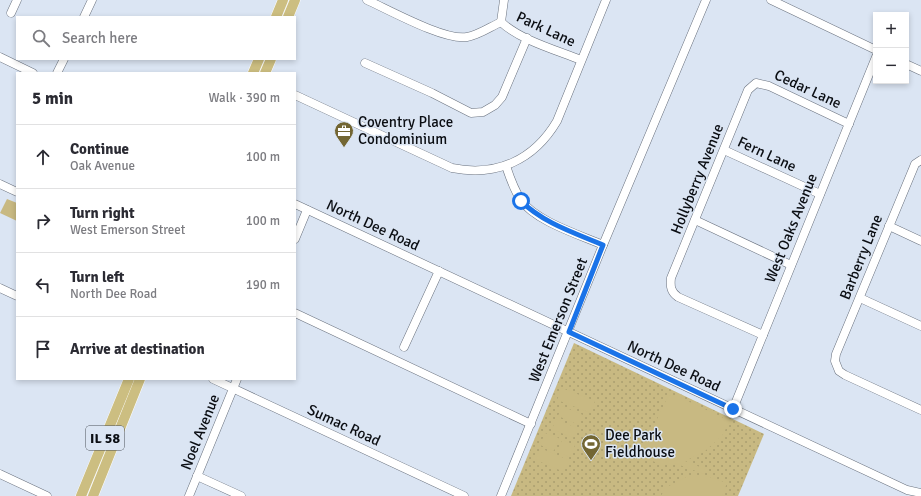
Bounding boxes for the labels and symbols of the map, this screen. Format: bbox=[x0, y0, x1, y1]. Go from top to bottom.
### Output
street label: Park Lane bbox=[514, 8, 578, 50]
street label: Cedar Lane bbox=[772, 66, 844, 112]
place label: Coventry Place Condominium bbox=[358, 113, 453, 148]
office icon: Coventry Place Condominium bbox=[333, 120, 355, 148]
street label: Hollyberry Avenue bbox=[667, 121, 727, 237]
street label: Fern Lane bbox=[735, 133, 799, 175]
street label: West Oaks Avenue bbox=[761, 171, 821, 285]
route start bbox=[512, 192, 530, 210]
street label: North Dee Road bbox=[324, 196, 422, 254]
street label: Barberry Lane bbox=[836, 212, 886, 302]
street label: West Emerson Street bbox=[525, 255, 591, 385]
street label: North Dee Road bbox=[625, 337, 723, 395]
street label: Noel Avenue bbox=[177, 391, 223, 473]
street label: Sumac Road bbox=[305, 400, 383, 450]
route end bbox=[724, 400, 742, 418]
road number: IL 58 bbox=[86, 426, 124, 450]
place label: Dee Park Fieldhouse bbox=[605, 426, 675, 461]
sports icon: Dee Park Fieldhouse bbox=[580, 433, 602, 461]

